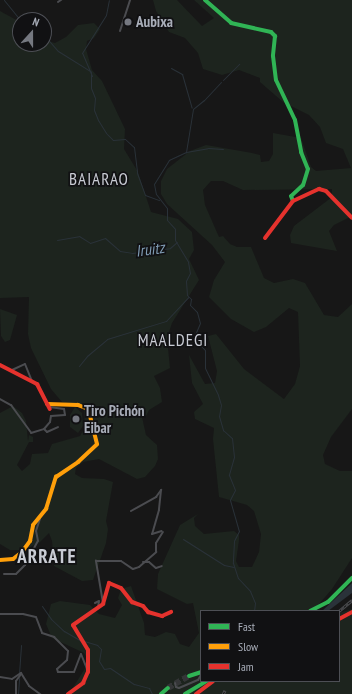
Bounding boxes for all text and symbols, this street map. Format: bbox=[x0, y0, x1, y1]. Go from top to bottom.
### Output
north arrow bbox=[12, 12, 52, 52]
place label: Aubixa bbox=[136, 13, 173, 31]
text: N bbox=[31, 14, 41, 29]
marker: Aubixa bbox=[123, 17, 133, 27]
district label: BAIARAO bbox=[69, 170, 129, 190]
water label: Iruitz bbox=[134, 237, 166, 261]
district label: MAALDEGI bbox=[138, 331, 208, 351]
place label: Tiro Pichón Eibar bbox=[84, 401, 145, 436]
marker: Tiro Pichón Eibar bbox=[71, 414, 81, 424]
district label: ARRATE bbox=[17, 546, 77, 568]
legend bbox=[200, 610, 340, 682]
text: Fast bbox=[238, 619, 255, 634]
text: Slow bbox=[238, 639, 258, 654]
text: Jam bbox=[238, 659, 254, 674]

